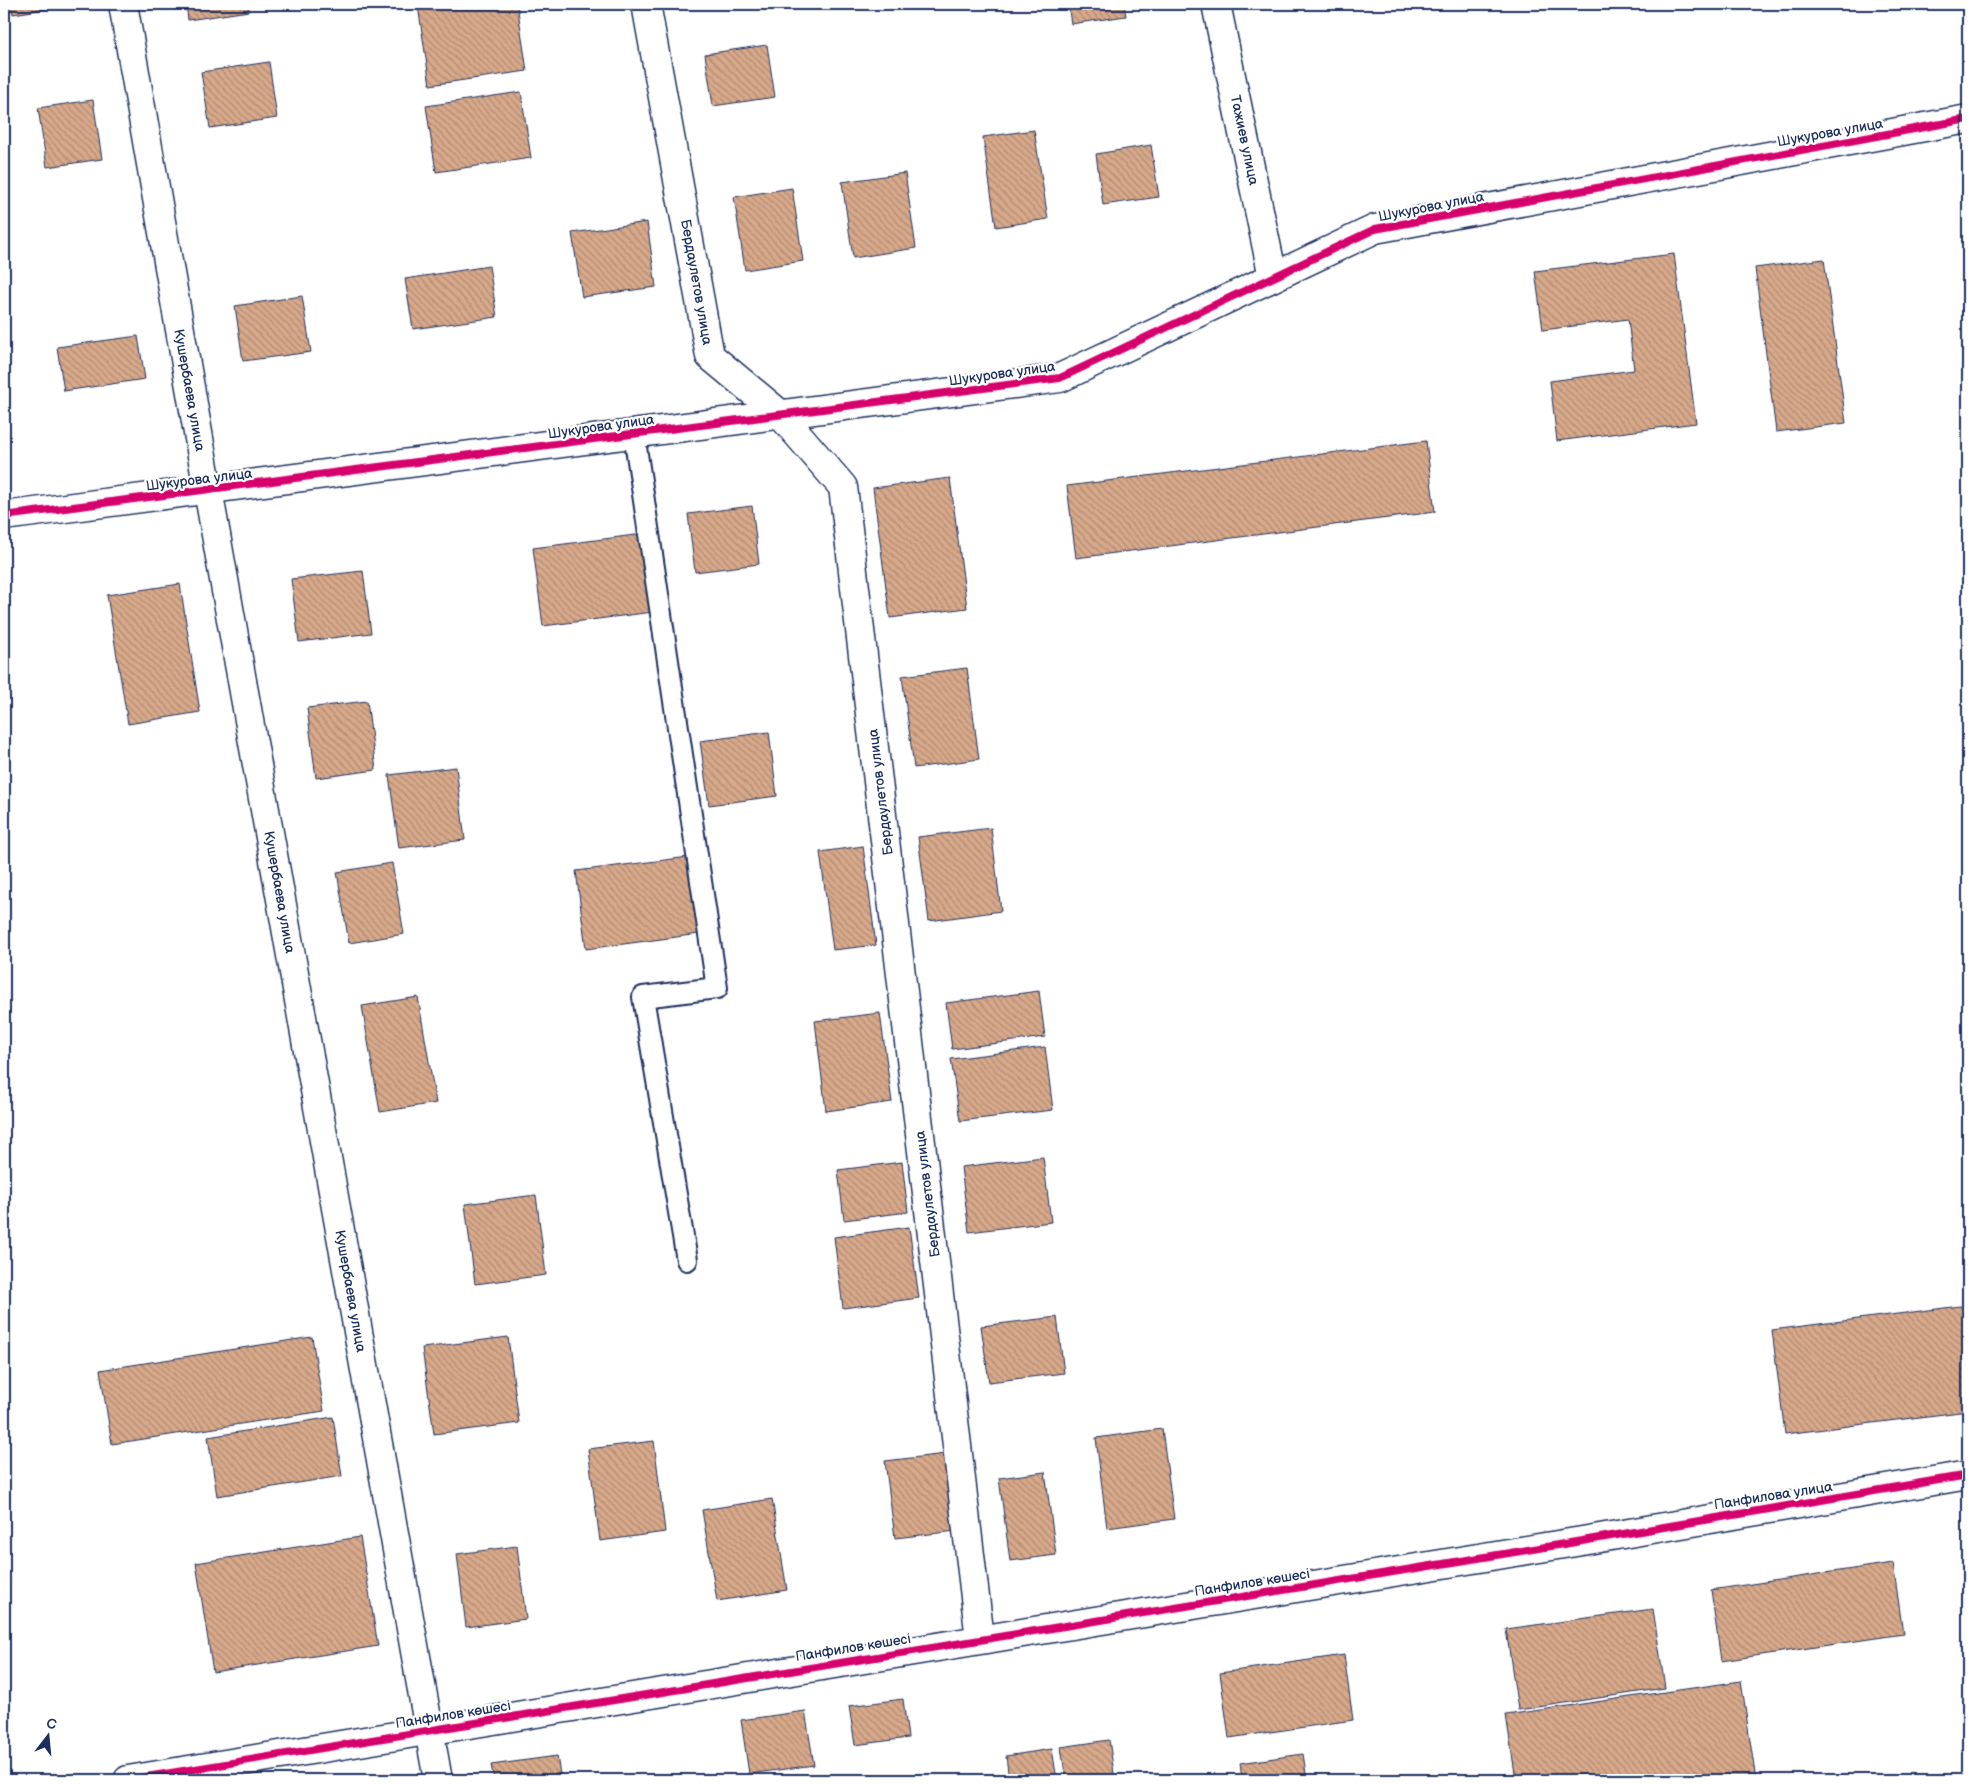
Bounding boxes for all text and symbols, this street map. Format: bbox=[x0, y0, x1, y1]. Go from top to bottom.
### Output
street label: Тажиев улица bbox=[1227, 94, 1262, 187]
street label: Шукурова улица bbox=[1776, 115, 1885, 150]
street label: Шукурова улица bbox=[1377, 188, 1486, 225]
street label: Бердаулетов улица bbox=[677, 218, 716, 347]
street label: Кушербаева улица bbox=[170, 328, 209, 453]
street label: Шукурова улица bbox=[948, 358, 1057, 389]
street label: Шукурова улица bbox=[547, 411, 656, 442]
street label: Шукурова улица bbox=[145, 464, 254, 494]
street label: Бердаулетов улица bbox=[864, 727, 897, 856]
street label: Кушербаева улица bbox=[260, 830, 299, 955]
street label: Бердаулетов улица bbox=[911, 1129, 944, 1258]
street label: Кушербаева улица bbox=[331, 1229, 370, 1354]
street label: Панфилова улица bbox=[1713, 1478, 1834, 1513]
street label: Панфилов көшесі bbox=[1193, 1565, 1311, 1600]
street label: Панфилов көшесі bbox=[794, 1630, 912, 1665]
street label: Панфилов көшесі bbox=[394, 1697, 512, 1732]
north arrow bbox=[22, 1712, 72, 1762]
text: С bbox=[44, 1714, 59, 1734]

